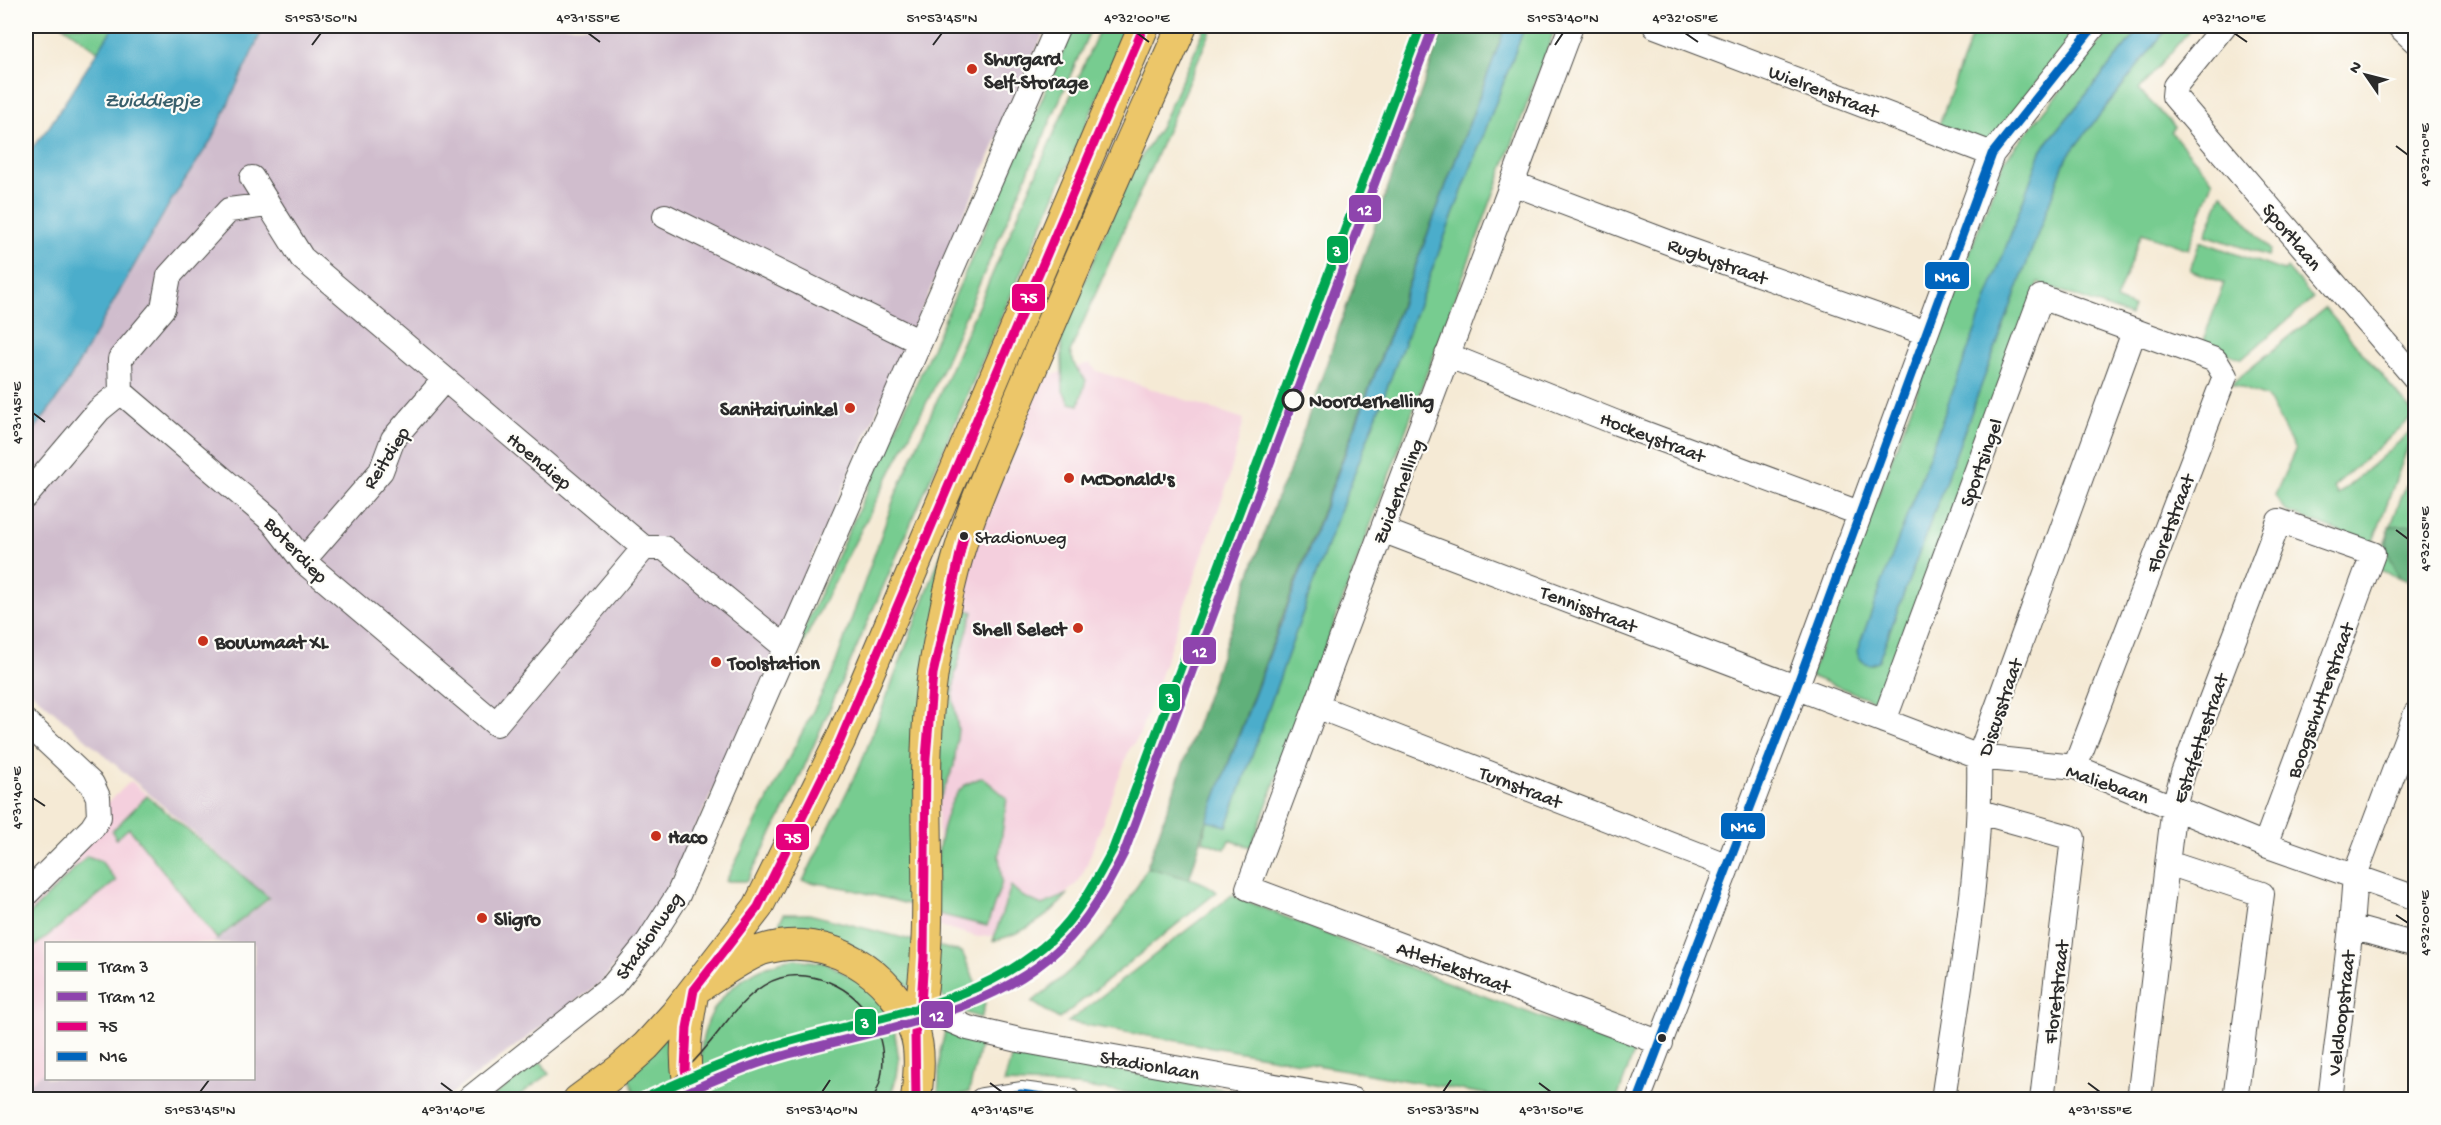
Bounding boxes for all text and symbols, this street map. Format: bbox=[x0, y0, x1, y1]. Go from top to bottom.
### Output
text: 51°53'50"N bbox=[285, 10, 358, 28]
text: 4°31'55"E bbox=[557, 10, 620, 28]
text: 51°53'45"N bbox=[906, 10, 978, 28]
text: 4°32'00"E bbox=[1104, 10, 1170, 28]
text: 51°53'40"N bbox=[1527, 10, 1599, 28]
text: 4°32'05"E bbox=[1653, 10, 1718, 28]
text: 4°32'10"E bbox=[2203, 10, 2266, 28]
north arrow bbox=[2336, 45, 2396, 105]
place label: Shurgard Self-Storage bbox=[984, 50, 1089, 96]
text: N bbox=[2346, 58, 2368, 78]
marker: Shurgard Self-Storage bbox=[965, 62, 979, 76]
street label: Wielrenstraat bbox=[1764, 62, 1883, 125]
water label: Zuiddiepje bbox=[104, 90, 201, 115]
text: 4°32'10"E bbox=[2417, 123, 2435, 186]
line badge: 12 bbox=[1348, 194, 1382, 223]
street label: Sportlaan bbox=[2256, 200, 2325, 277]
text: 12 bbox=[1357, 203, 1372, 222]
line badge: 3 bbox=[1326, 235, 1349, 264]
street label: Rugbystraat bbox=[1664, 235, 1772, 293]
text: 3 bbox=[1332, 244, 1341, 263]
line badge: N16 bbox=[1924, 261, 1970, 290]
text: N16 bbox=[1934, 270, 1960, 289]
line badge: 75 bbox=[1011, 283, 1046, 312]
text: 75 bbox=[1020, 291, 1038, 310]
text: 4°31'45"E bbox=[9, 381, 27, 444]
marker: Noorderhelling bbox=[1282, 389, 1304, 411]
place label: Noorderhelling bbox=[1309, 392, 1434, 415]
place label: Sanitairwinkel bbox=[720, 400, 839, 423]
marker: Sanitairwinkel bbox=[843, 401, 857, 415]
street label: Hockeystraat bbox=[1596, 409, 1709, 470]
street label: Sportsingel bbox=[1957, 416, 2010, 510]
street label: Reitdiep bbox=[359, 423, 417, 494]
street label: Hoendiep bbox=[501, 429, 575, 497]
street label: Zuiderhelling bbox=[1370, 436, 1431, 548]
place label: McDonald's bbox=[1081, 470, 1176, 493]
street label: Floretstraat bbox=[2143, 470, 2202, 578]
marker: McDonald's bbox=[1062, 471, 1076, 485]
text: 4°32'05"E bbox=[2417, 506, 2435, 571]
street label: Boterdiep bbox=[257, 513, 331, 589]
place label: Stadionweg bbox=[975, 529, 1067, 550]
marker: Stadionweg bbox=[958, 530, 970, 542]
street label: Tennisstraat bbox=[1535, 582, 1641, 641]
street label: Boogschutterstraat bbox=[2283, 619, 2362, 783]
place label: Shell Select bbox=[973, 620, 1068, 643]
marker: Shell Select bbox=[1071, 621, 1085, 635]
place label: Bouwmaat XL bbox=[214, 633, 329, 656]
marker: Bouwmaat XL bbox=[196, 634, 210, 648]
line badge: 12 bbox=[1182, 636, 1217, 665]
text: 12 bbox=[1192, 645, 1207, 664]
place label: Toolstation bbox=[726, 654, 820, 677]
marker: Toolstation bbox=[709, 655, 723, 669]
street label: Discusstraat bbox=[1974, 655, 2030, 762]
street label: Estafettestraat bbox=[2169, 670, 2236, 807]
line badge: 3 bbox=[1158, 683, 1181, 712]
text: 3 bbox=[1165, 691, 1174, 710]
street label: Maliebaan bbox=[2062, 761, 2152, 811]
street label: Turnstraat bbox=[1474, 763, 1566, 816]
text: 4°31'40"E bbox=[9, 766, 27, 829]
line badge: N16 bbox=[1720, 812, 1766, 840]
text: N16 bbox=[1730, 820, 1756, 839]
line badge: 75 bbox=[775, 823, 810, 851]
place label: Haco bbox=[668, 828, 708, 851]
marker: Haco bbox=[649, 829, 663, 843]
text: 75 bbox=[784, 831, 802, 850]
street label: Stadionweg bbox=[612, 889, 689, 985]
text: 4°32'00"E bbox=[2417, 890, 2435, 956]
place label: Sligro bbox=[494, 910, 541, 933]
marker: Sligro bbox=[475, 911, 489, 925]
street label: Atletiekstraat bbox=[1393, 938, 1515, 1001]
street label: Floretstraat bbox=[2041, 938, 2076, 1046]
legend bbox=[45, 942, 255, 1080]
street label: Veldloopstraat bbox=[2324, 948, 2363, 1078]
text: Tram 3 bbox=[98, 958, 149, 979]
text: Tram 12 bbox=[98, 988, 156, 1009]
line badge: 12 bbox=[920, 1000, 954, 1029]
line badge: 3 bbox=[854, 1008, 877, 1036]
text: 12 bbox=[929, 1009, 944, 1028]
text: 3 bbox=[860, 1016, 869, 1035]
text: 75 bbox=[98, 1018, 118, 1039]
unlabelled marker bbox=[1656, 1032, 1668, 1044]
street label: Stadionlaan bbox=[1098, 1047, 1201, 1088]
text: N16 bbox=[99, 1048, 128, 1069]
text: 51°53'45"N bbox=[164, 1102, 236, 1120]
text: 4°31'40"E bbox=[422, 1102, 485, 1120]
text: 51°53'40"N bbox=[786, 1102, 858, 1120]
text: 4°31'45"E bbox=[971, 1102, 1034, 1120]
text: 51°53'35"N bbox=[1407, 1102, 1479, 1120]
text: 4°31'50"E bbox=[1519, 1102, 1583, 1120]
text: 4°31'55"E bbox=[2069, 1102, 2132, 1120]

